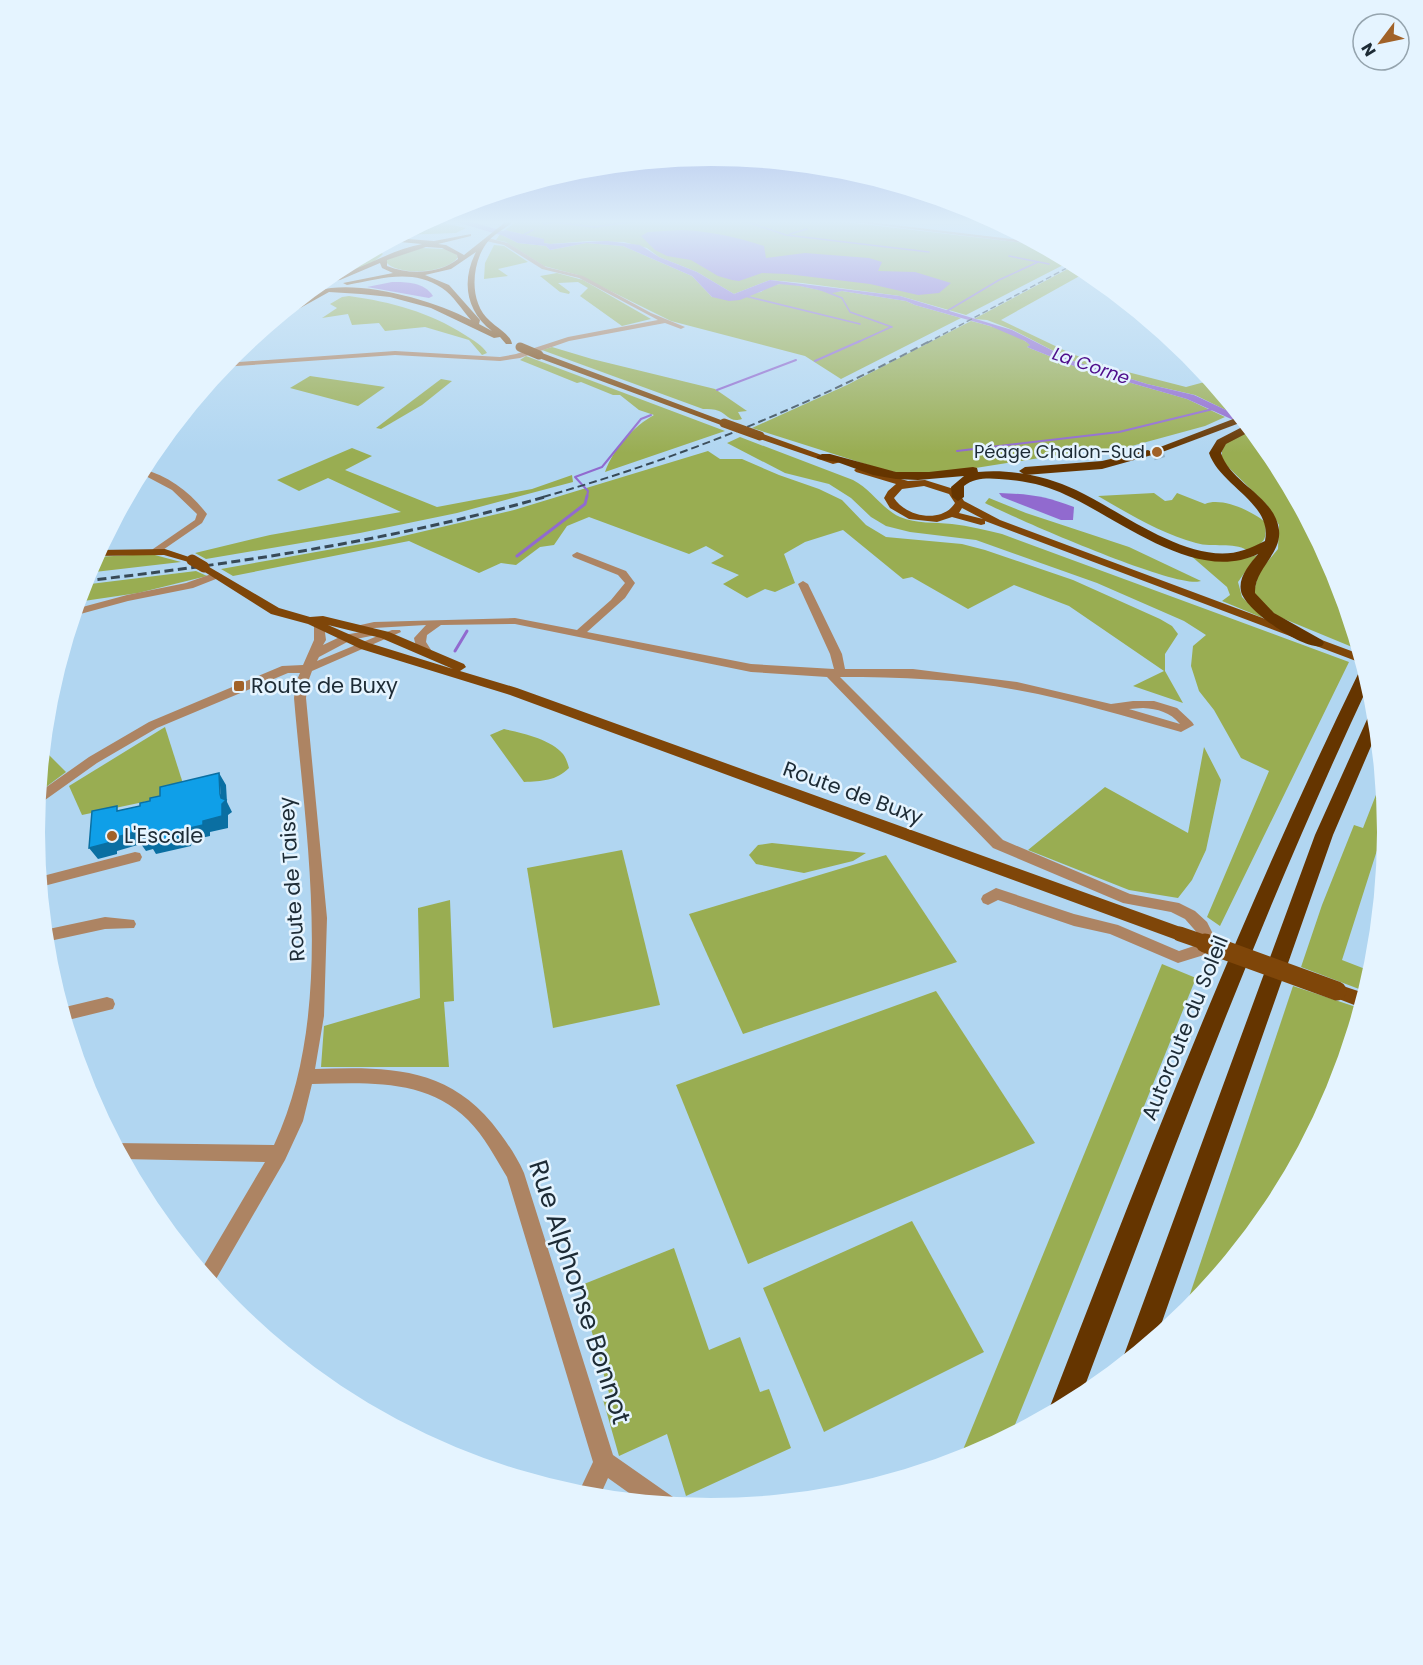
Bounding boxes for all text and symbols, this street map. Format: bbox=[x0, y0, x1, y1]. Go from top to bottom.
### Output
north arrow bbox=[1351, 12, 1411, 72]
text: N bbox=[1356, 38, 1382, 61]
water label: La Corne bbox=[1049, 341, 1133, 390]
place label: Péage Chalon-Sud bbox=[974, 439, 1145, 464]
marker: Péage Chalon-Sud bbox=[1150, 445, 1164, 459]
place label: Route de Buxy bbox=[251, 671, 398, 700]
marker: Route de Buxy bbox=[232, 679, 246, 693]
street label: Route de Buxy bbox=[779, 754, 927, 831]
street label: Route de Taisey bbox=[271, 795, 312, 962]
place label: L'Escale bbox=[124, 821, 203, 850]
marker: L'Escale bbox=[105, 829, 119, 843]
street label: Autoroute du Soleil bbox=[1134, 931, 1235, 1125]
street label: Rue Alphonse Bonnot bbox=[520, 1155, 640, 1429]

